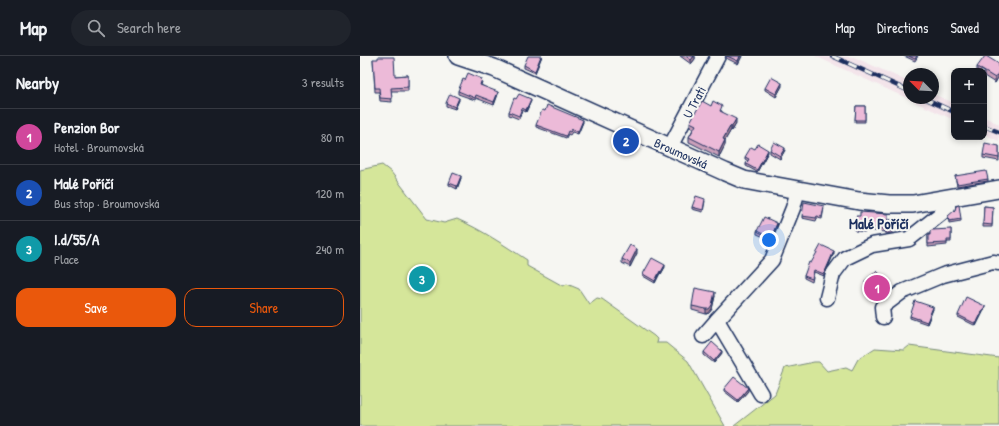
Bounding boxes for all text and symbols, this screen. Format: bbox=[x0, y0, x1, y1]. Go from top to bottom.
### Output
search box bbox=[71, 10, 351, 46]
text: Map bbox=[20, 15, 47, 41]
icon: search bbox=[85, 17, 107, 39]
text: Search here bbox=[117, 17, 181, 38]
text: Map bbox=[835, 18, 855, 37]
text: Directions bbox=[877, 18, 928, 37]
text: Saved bbox=[950, 18, 979, 37]
north arrow bbox=[903, 68, 939, 104]
map controls bbox=[951, 68, 987, 140]
button: + bbox=[951, 68, 987, 104]
text: Nearby bbox=[16, 71, 59, 94]
text: 3 results bbox=[302, 73, 344, 91]
street label: U Trati bbox=[678, 83, 710, 121]
button: − bbox=[951, 104, 987, 140]
text: Penzion Bor bbox=[54, 117, 119, 138]
pin: 2 bbox=[613, 126, 639, 156]
text: 1 bbox=[27, 128, 31, 146]
text: 80 m bbox=[321, 128, 344, 146]
street label: Broumovská bbox=[651, 133, 711, 173]
text: Hotel · Broumovská bbox=[54, 138, 144, 156]
text: Malé Poříčí bbox=[54, 173, 114, 194]
text: 2 bbox=[26, 184, 32, 202]
text: 120 m bbox=[316, 184, 344, 202]
text: Bus stop · Broumovská bbox=[54, 194, 159, 212]
district label: Malé Poříčí bbox=[849, 213, 909, 234]
text: I.d/55/A bbox=[54, 229, 99, 250]
your location bbox=[759, 230, 779, 250]
text: 3 bbox=[26, 240, 32, 258]
text: 240 m bbox=[315, 240, 344, 258]
text: Place bbox=[54, 250, 79, 268]
pin: 3 bbox=[409, 264, 435, 294]
pin: 1 bbox=[864, 273, 890, 303]
button: Save bbox=[16, 288, 176, 327]
button: Share bbox=[184, 288, 344, 327]

